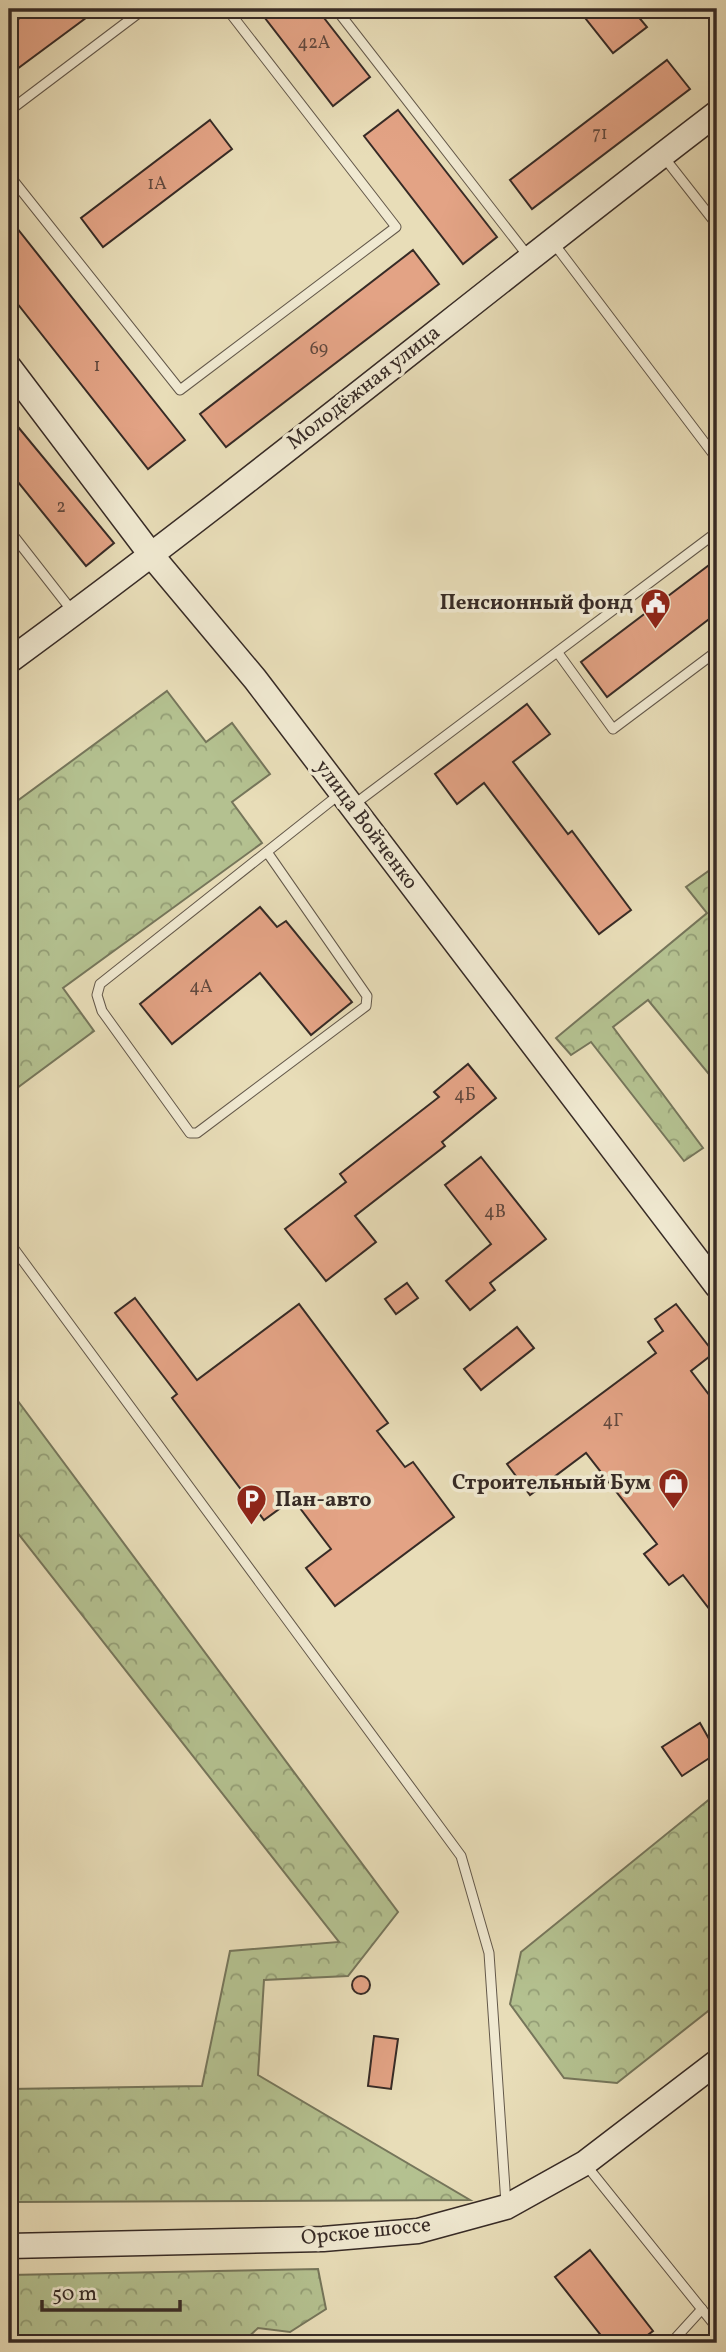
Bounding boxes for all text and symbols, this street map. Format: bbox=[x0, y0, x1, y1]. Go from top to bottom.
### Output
house number: 42А bbox=[297, 31, 331, 56]
house number: 71 bbox=[592, 122, 608, 147]
house number: 1А bbox=[147, 172, 167, 197]
street label: Молодёжная улица bbox=[281, 319, 447, 457]
house number: 69 bbox=[310, 337, 328, 362]
house number: 1 bbox=[94, 354, 100, 379]
house number: 2 bbox=[56, 495, 66, 520]
public building icon: Пенсионный фонд bbox=[639, 586, 673, 630]
place label: Пенсионный фонд bbox=[440, 589, 633, 618]
street label: улица Войченко bbox=[308, 754, 424, 896]
house number: 4А bbox=[189, 975, 213, 1000]
house number: 4Б bbox=[454, 1083, 476, 1108]
house number: 4В bbox=[484, 1200, 506, 1225]
house number: 4Г bbox=[603, 1409, 623, 1434]
shop icon: Строительный Бум bbox=[657, 1466, 691, 1510]
place label: Строительный Бум bbox=[452, 1469, 651, 1498]
parking icon: Пан-авто bbox=[235, 1483, 269, 1527]
place label: Пан-авто bbox=[275, 1486, 372, 1515]
street label: Орское шоссе bbox=[300, 2211, 432, 2253]
scale bar bbox=[42, 2268, 180, 2312]
text: 50 m bbox=[52, 2280, 97, 2309]

